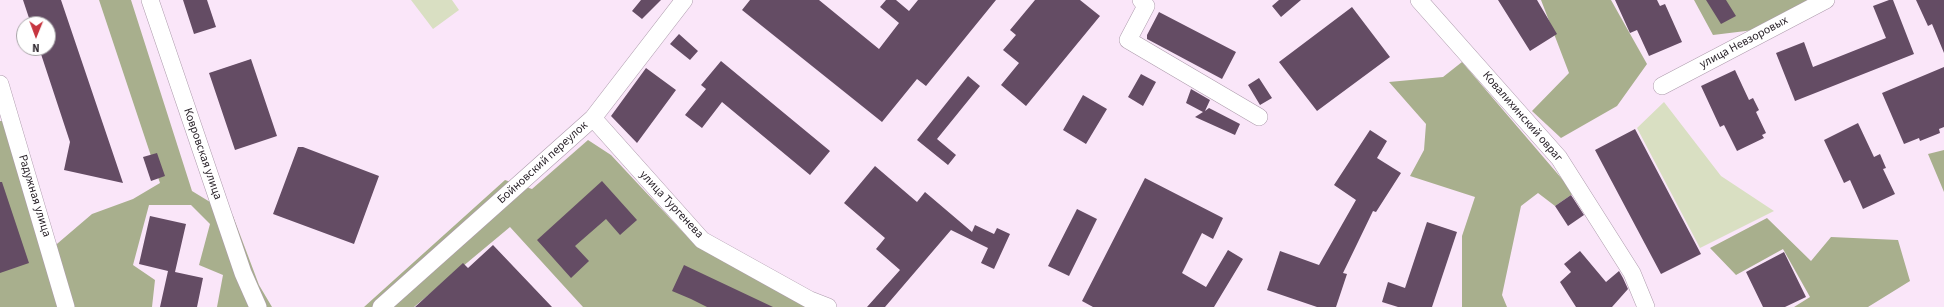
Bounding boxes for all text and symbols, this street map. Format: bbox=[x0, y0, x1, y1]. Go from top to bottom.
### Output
street label: улица Невзоровых bbox=[1697, 14, 1791, 72]
north arrow bbox=[16, 16, 56, 56]
text: N bbox=[32, 40, 40, 55]
street label: Ковалихинский овраг bbox=[1479, 69, 1565, 165]
street label: Ковровская улица bbox=[180, 106, 224, 202]
street label: Бойновский переулок bbox=[495, 119, 591, 207]
street label: Радужная улица bbox=[15, 153, 53, 239]
street label: улица Тургенева bbox=[636, 168, 706, 242]

